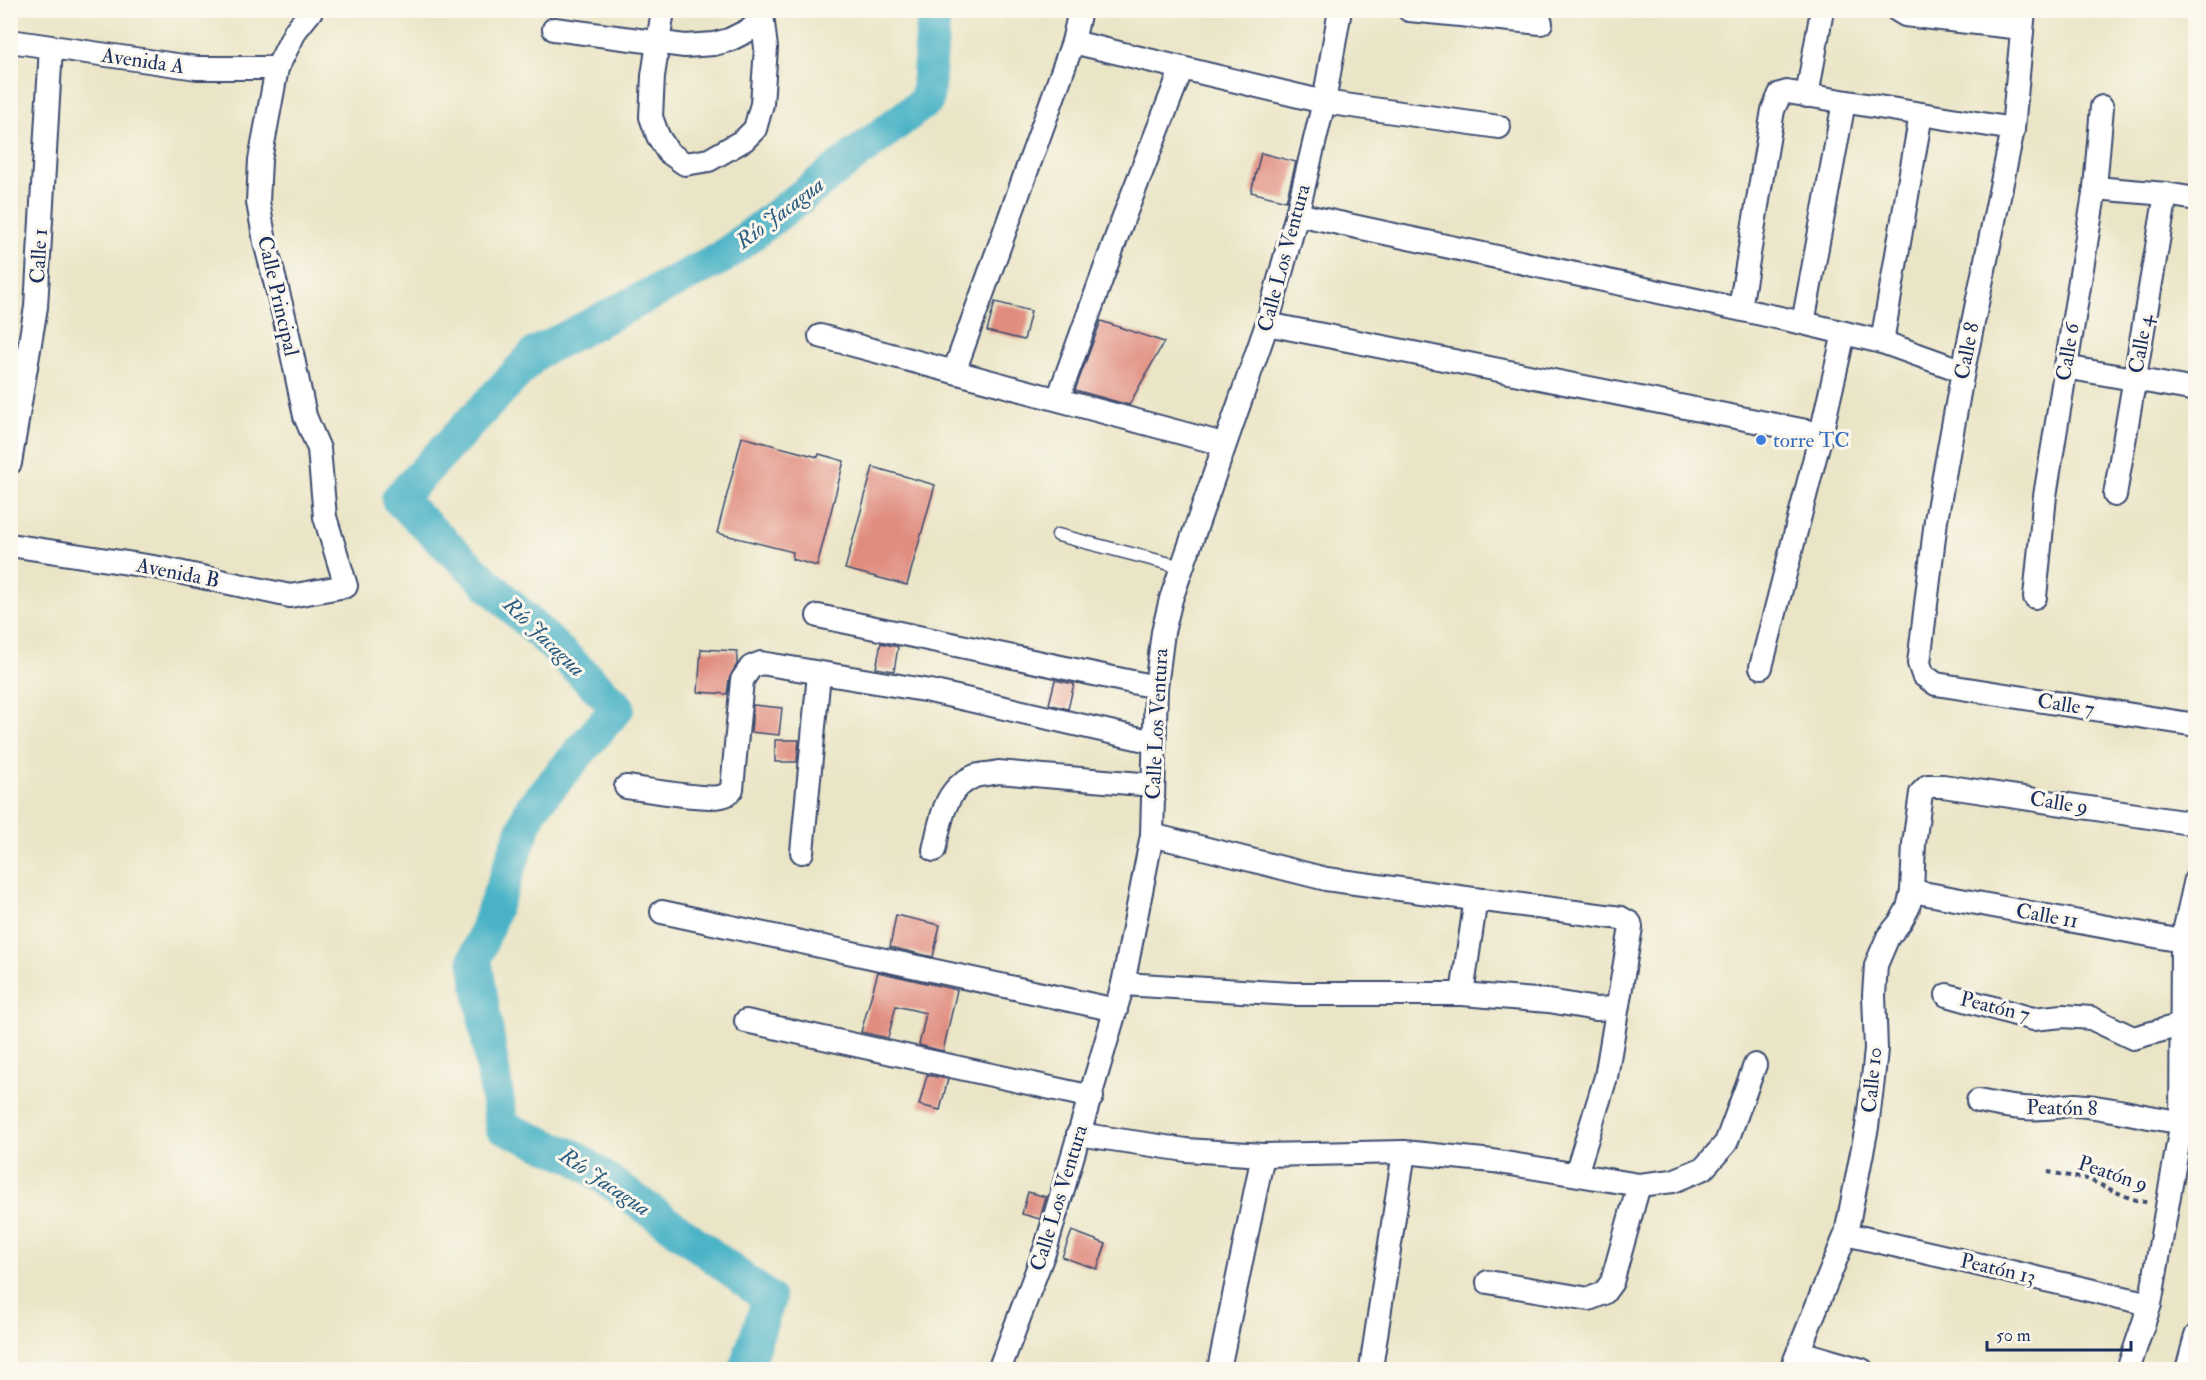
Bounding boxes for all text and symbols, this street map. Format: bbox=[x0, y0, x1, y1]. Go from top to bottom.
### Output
street label: Avenida A bbox=[99, 42, 186, 80]
water label: Río Jacagua bbox=[730, 171, 830, 256]
street label: Calle Los Ventura bbox=[1251, 181, 1317, 335]
street label: Calle 1 bbox=[24, 228, 54, 284]
street label: Calle Principal bbox=[251, 233, 305, 359]
street label: Calle 4 bbox=[2123, 311, 2160, 375]
street label: Calle 8 bbox=[1948, 320, 1986, 382]
street label: Calle 6 bbox=[2050, 320, 2086, 383]
place label: torre TC bbox=[1773, 427, 1850, 454]
marker: torre TC bbox=[1754, 433, 1768, 447]
street label: Avenida B bbox=[133, 552, 222, 594]
water label: Río Jacagua bbox=[496, 590, 591, 683]
street label: Calle Los Ventura bbox=[1140, 647, 1174, 800]
street label: Calle 7 bbox=[2036, 687, 2097, 723]
street label: Calle 9 bbox=[2028, 785, 2090, 821]
street label: Calle 11 bbox=[2014, 897, 2080, 935]
street label: Peatón 7 bbox=[1957, 985, 2033, 1029]
street label: Calle 10 bbox=[1856, 1046, 1888, 1114]
street label: Peatón 8 bbox=[2026, 1094, 2098, 1122]
street label: Calle Los Ventura bbox=[1024, 1121, 1094, 1274]
water label: Río Jacagua bbox=[554, 1141, 656, 1222]
street label: Peatón 9 bbox=[2075, 1150, 2151, 1198]
street label: Peatón 13 bbox=[1958, 1247, 2038, 1291]
scale bar bbox=[1987, 1314, 2131, 1352]
text: 50 m bbox=[1996, 1324, 2031, 1347]

